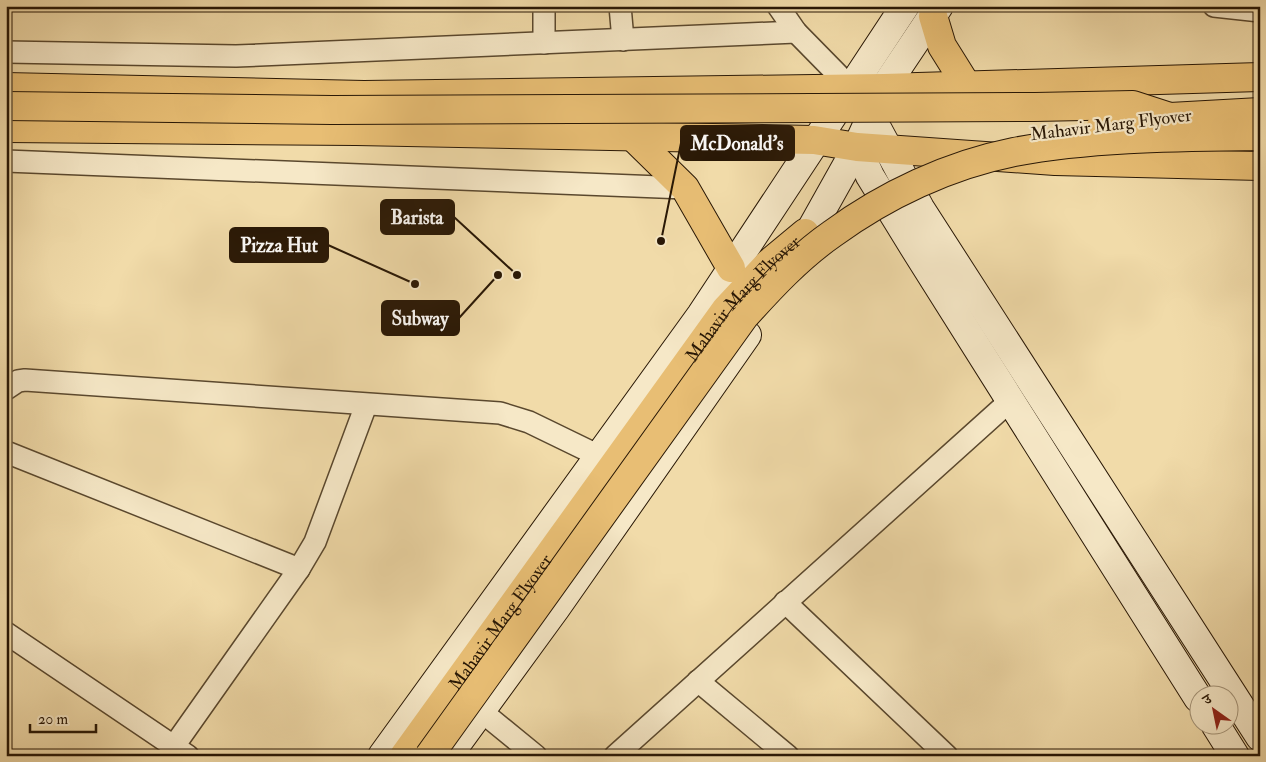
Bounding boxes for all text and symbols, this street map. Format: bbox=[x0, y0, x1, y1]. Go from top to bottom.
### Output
street label: Mahavir Marg Flyover bbox=[1029, 104, 1193, 146]
callout: McDonald's bbox=[681, 126, 794, 160]
text: McDonald's bbox=[689, 132, 784, 156]
callout: Barista bbox=[381, 200, 454, 234]
text: Barista bbox=[391, 206, 445, 230]
callout: Pizza Hut bbox=[230, 228, 328, 262]
street label: Mahavir Marg Flyover bbox=[680, 230, 805, 366]
text: Pizza Hut bbox=[240, 234, 319, 258]
callout: Subway bbox=[382, 301, 459, 335]
text: Subway bbox=[391, 307, 449, 332]
street label: Mahavir Marg Flyover bbox=[444, 549, 557, 695]
north arrow bbox=[1188, 684, 1238, 734]
text: उ bbox=[1199, 690, 1216, 709]
scale bar bbox=[30, 702, 96, 734]
text: 20 m bbox=[38, 710, 68, 729]

